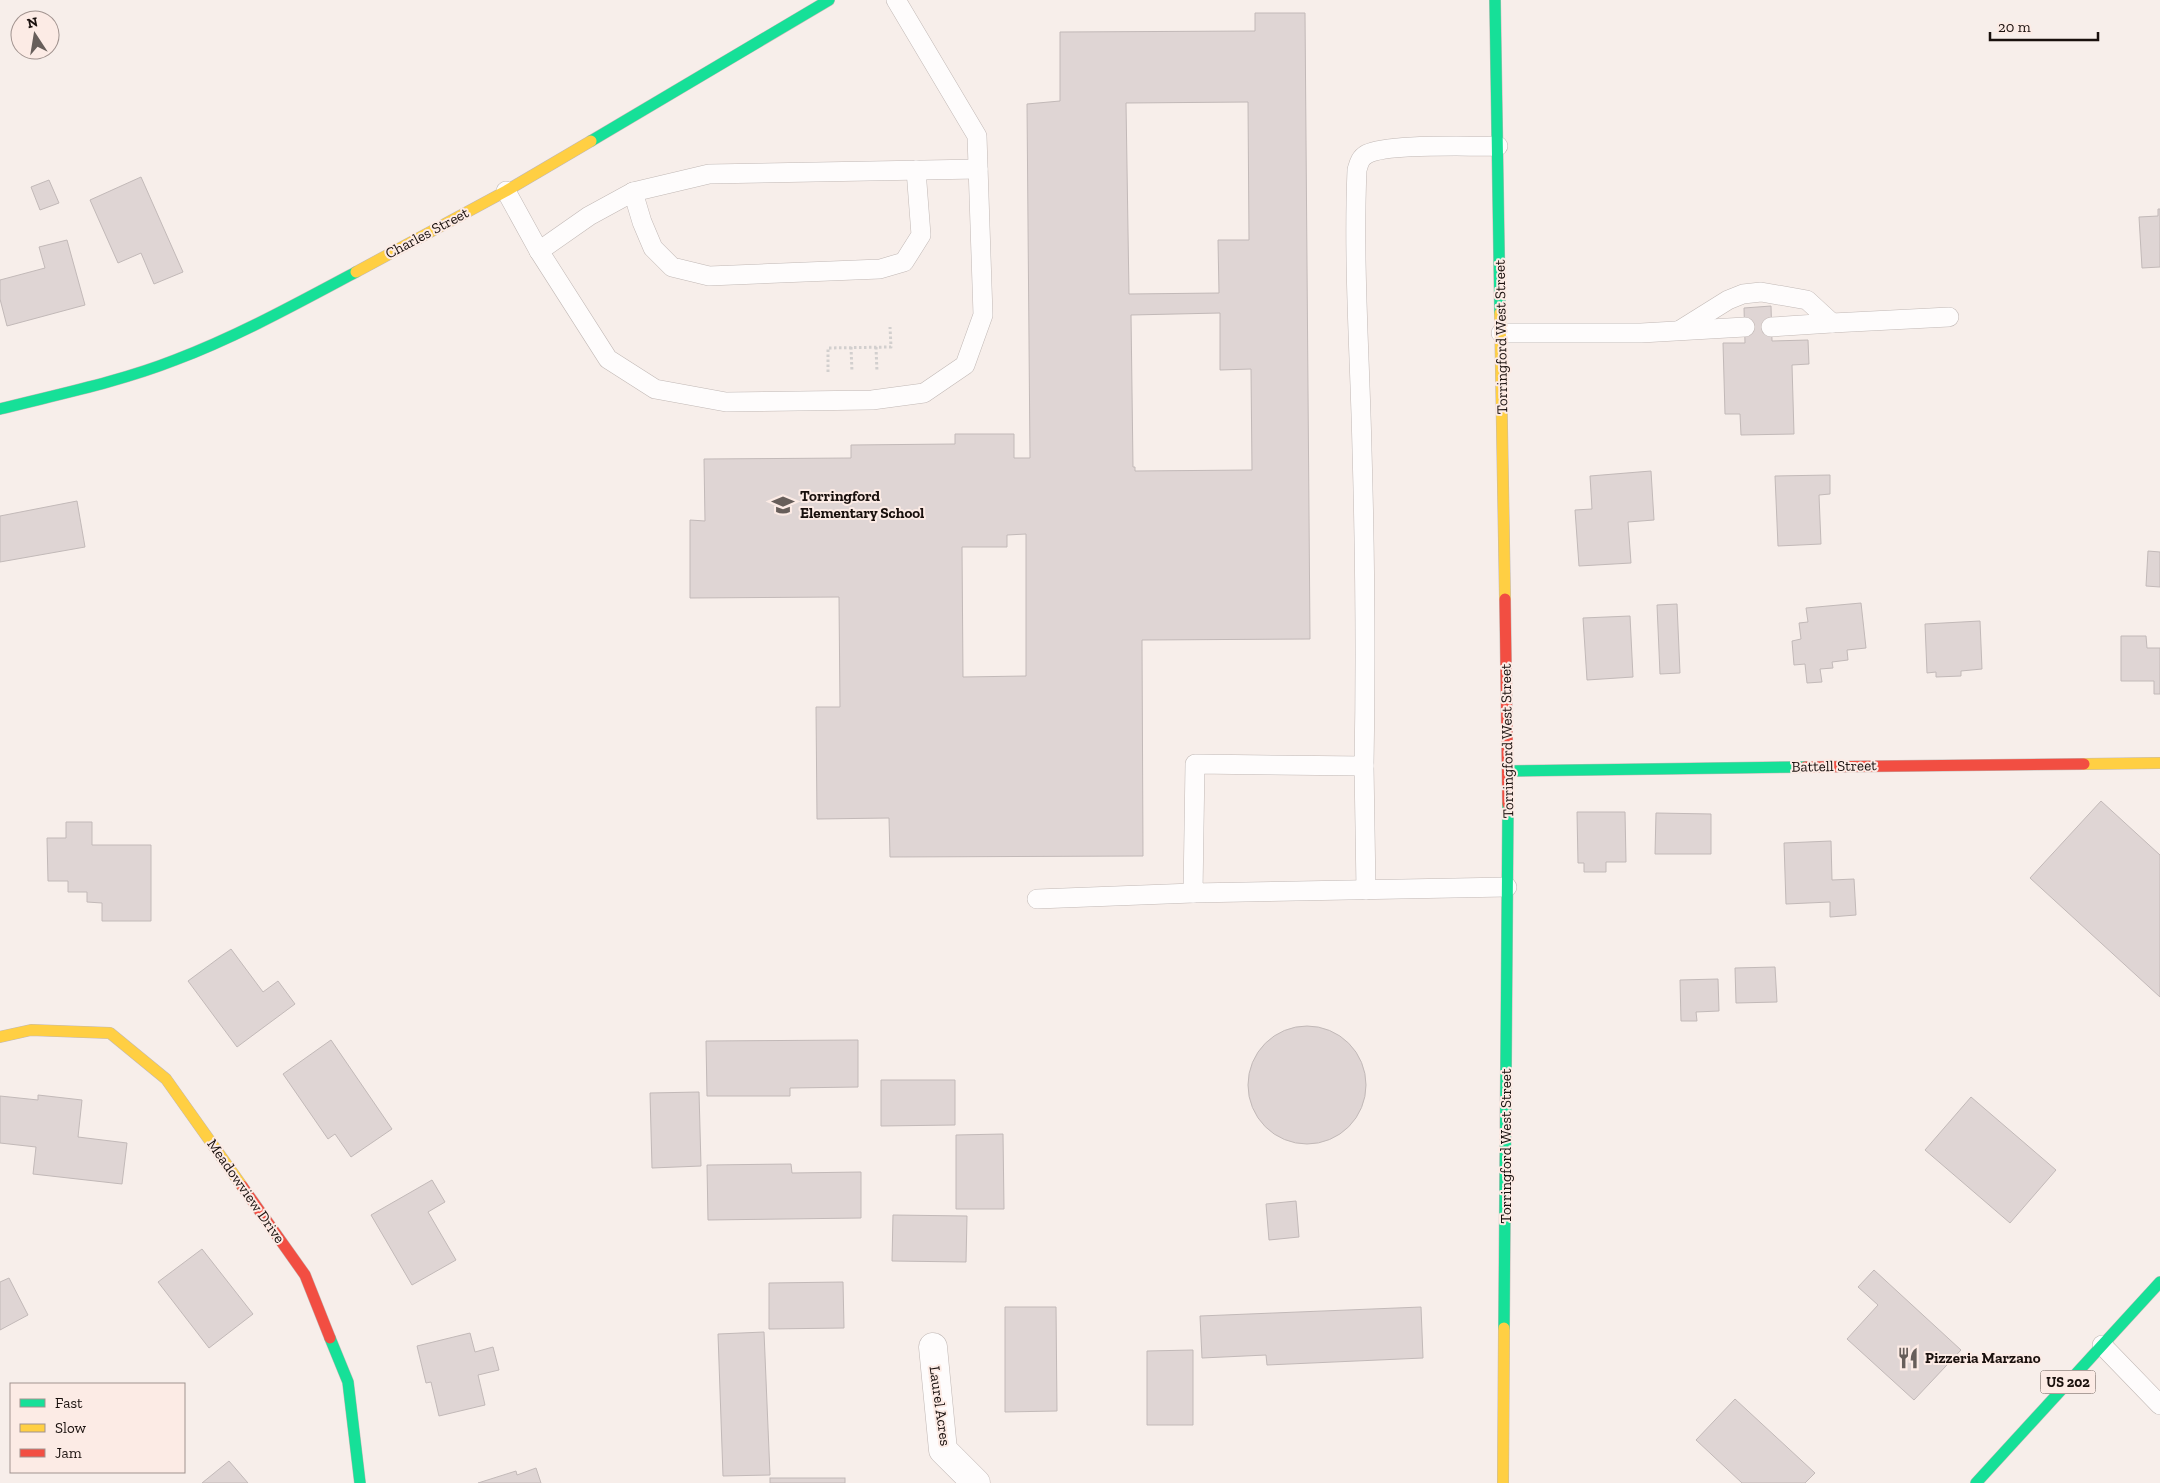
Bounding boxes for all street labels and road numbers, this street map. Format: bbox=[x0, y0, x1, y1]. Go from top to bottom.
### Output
street label: Charles Street bbox=[382, 203, 472, 263]
street label: Torringford West Street bbox=[1491, 259, 1511, 415]
street label: Torringford West Street bbox=[1497, 663, 1517, 819]
street label: Battell Street bbox=[1791, 756, 1877, 776]
street label: Torringford West Street bbox=[1497, 1068, 1515, 1223]
street label: Meadowview Drive bbox=[203, 1135, 289, 1247]
street label: Laurel Acres bbox=[925, 1365, 955, 1447]
road number: US 202 bbox=[2040, 1370, 2096, 1394]

